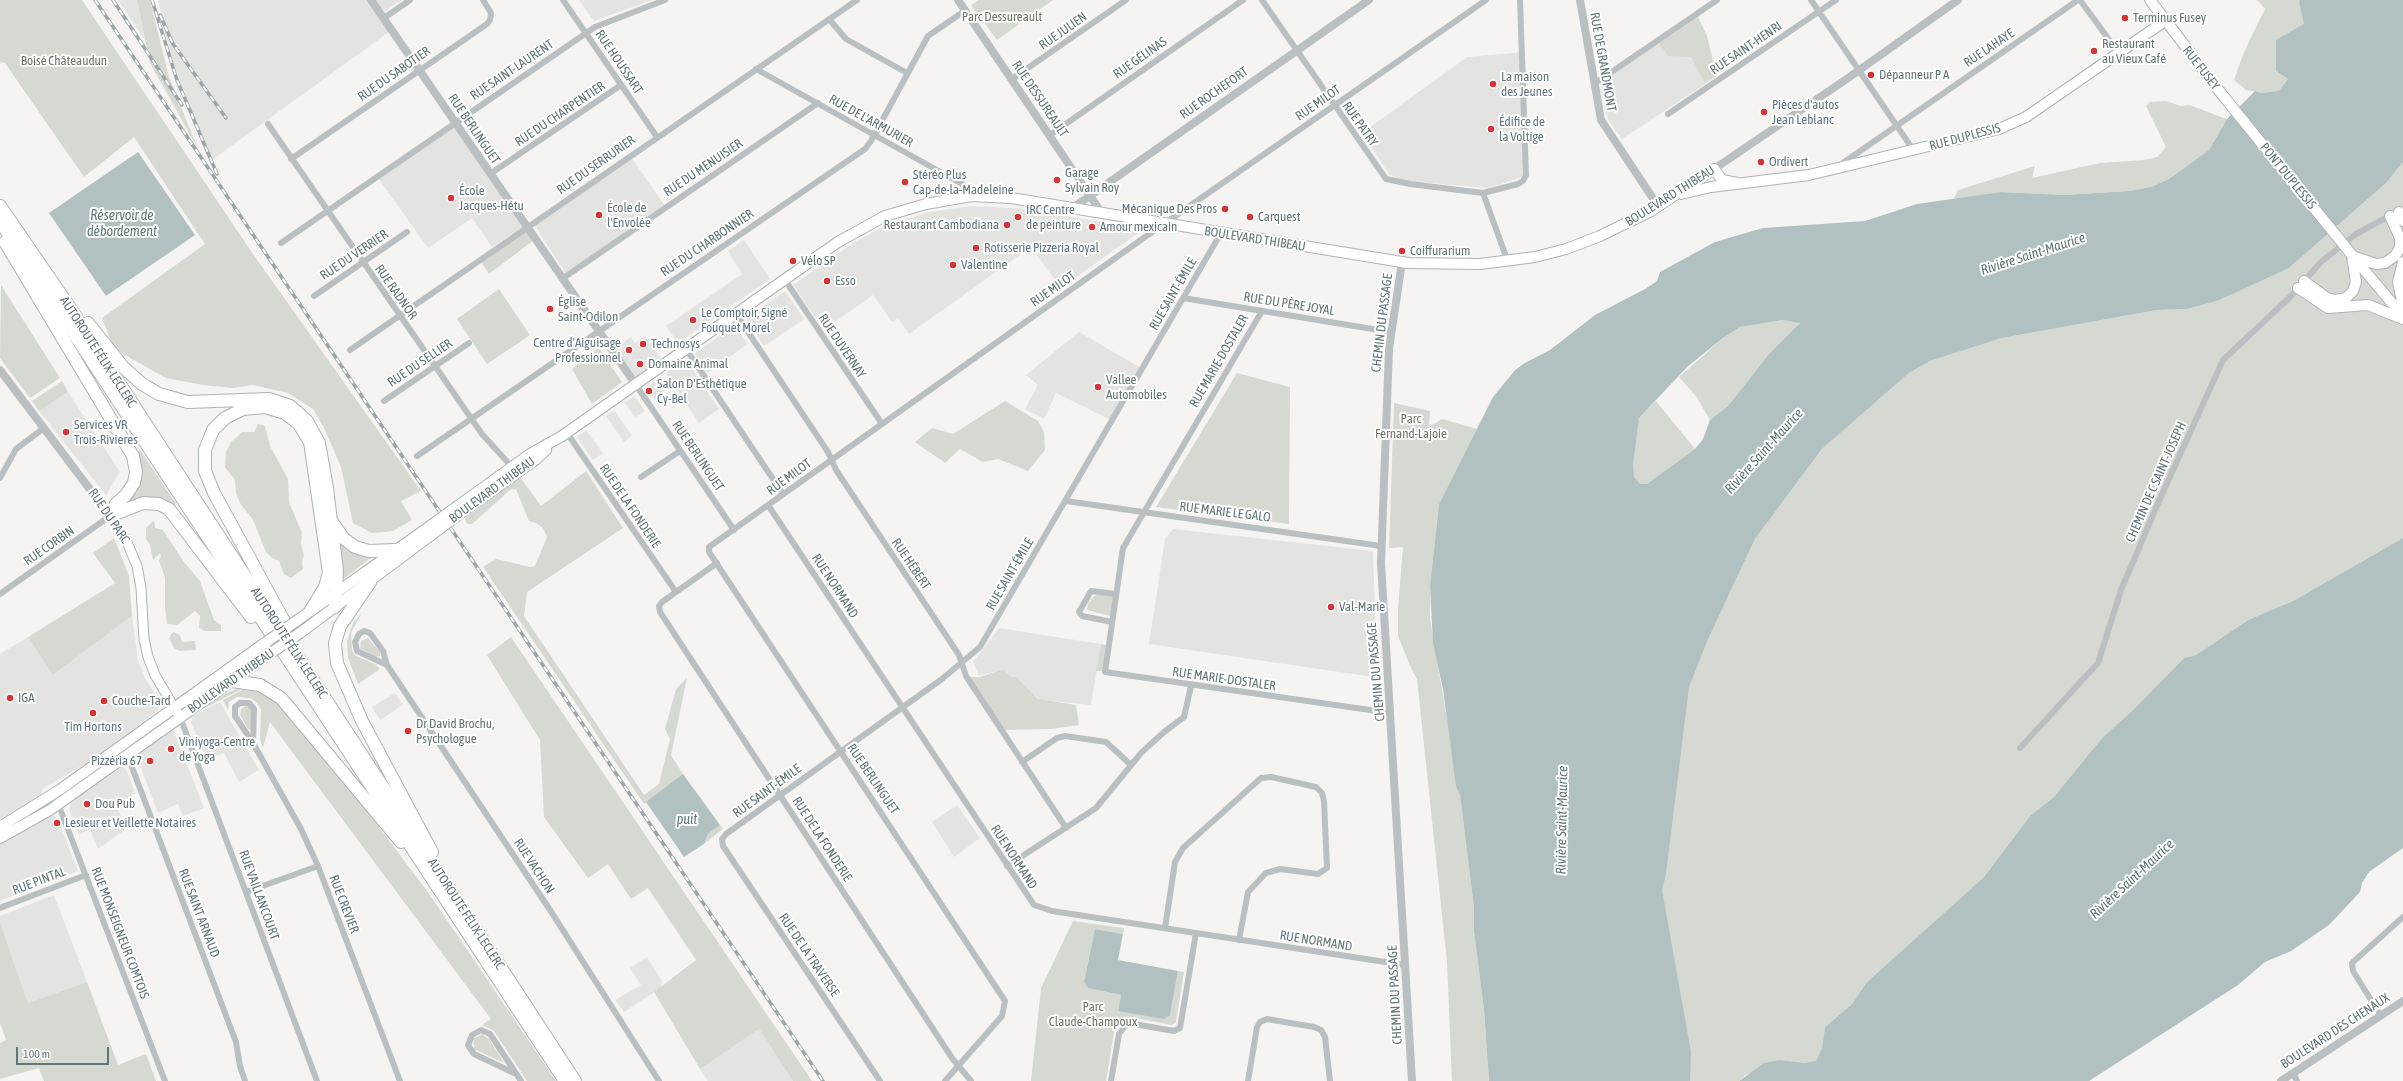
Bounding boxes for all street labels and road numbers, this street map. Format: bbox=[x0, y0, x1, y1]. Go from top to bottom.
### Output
street label: RUE JULIEN bbox=[1036, 9, 1090, 53]
street label: RUE DE GRANDMONT bbox=[1587, 11, 1619, 113]
street label: RUE SAINT-HENRI bbox=[1707, 18, 1785, 78]
street label: RUE LAHAYE bbox=[1961, 25, 2017, 71]
street label: RUE HOUSSART bbox=[592, 27, 646, 97]
street label: RUE GÉLINAS bbox=[1110, 34, 1170, 82]
street label: RUE SAINT-LAURENT bbox=[467, 36, 557, 104]
street label: RUE DU SABOTIER bbox=[355, 43, 433, 105]
street label: RUE FUSEY bbox=[2179, 43, 2223, 93]
street label: RUE DESSUREAULT bbox=[1009, 58, 1071, 140]
street label: RUE ROCHEFORT bbox=[1177, 64, 1251, 122]
street label: RUE DU CHARPENTIER bbox=[512, 78, 608, 150]
street label: RUE MILOT bbox=[1293, 82, 1343, 124]
street label: RUE BERLINGUET bbox=[445, 91, 503, 167]
street label: RUE DE L'ARMURIER bbox=[826, 91, 916, 151]
street label: RUE PATRY bbox=[1339, 99, 1381, 149]
street label: RUE DUPLESSIS bbox=[1928, 120, 2002, 154]
street label: RUE DU SERRURIER bbox=[554, 132, 638, 198]
street label: RUE DU MENUISIER bbox=[661, 136, 745, 200]
street label: PONT DUPLESSIS bbox=[2257, 140, 2319, 212]
street label: BOULEVARD THIBEAU bbox=[1622, 162, 1718, 230]
street label: RUE DU CHARBONNIER bbox=[657, 206, 757, 280]
street label: BOULEVARD THIBEAU bbox=[1203, 223, 1307, 255]
street label: RUE DU VERRIER bbox=[317, 227, 391, 283]
street label: RUE SAINT-ÉMILE bbox=[1146, 255, 1200, 333]
street label: RUE RADNOR bbox=[371, 262, 421, 322]
street label: RUE MILOT bbox=[1028, 268, 1078, 310]
street label: CHEMIN DU PASSAGE bbox=[1368, 273, 1396, 373]
street label: RUE DU PÈRE JOYAL bbox=[1242, 289, 1336, 319]
street label: AUTOROUTE FÉLIX-LECLERC bbox=[56, 294, 140, 410]
street label: RUE DUVERNAY bbox=[815, 311, 869, 381]
street label: RUE MARIE-DOSTALER bbox=[1186, 312, 1252, 410]
street label: RUE DU SELLIER bbox=[385, 336, 455, 390]
street label: RUE BERLINGUET bbox=[669, 418, 727, 494]
street label: CHEMIN DE C SAINT-JOSEPH bbox=[2122, 419, 2190, 545]
street label: BOULEVARD THIBEAU bbox=[446, 454, 538, 526]
street label: RUE MILOT bbox=[764, 456, 814, 498]
street label: RUE DE LA FONDERIE bbox=[596, 461, 664, 551]
street label: RUE DU PARC bbox=[85, 486, 133, 546]
street label: RUE MARIE LE GALO bbox=[1179, 499, 1271, 525]
street label: RUE CORBIN bbox=[21, 523, 77, 569]
street label: RUE HÉBERT bbox=[888, 535, 934, 593]
street label: RUE SAINT-ÉMILE bbox=[983, 535, 1037, 613]
street label: RUE NORMAND bbox=[809, 551, 861, 621]
street label: AUTOROUTE FÉLIX-LECLERC bbox=[247, 585, 331, 701]
street label: CHEMIN DU PASSAGE bbox=[1364, 622, 1388, 722]
street label: BOULEVARD THIBEAU bbox=[185, 645, 277, 717]
street label: RUE MARIE-DOSTALER bbox=[1171, 664, 1277, 694]
street label: RUE BERLINGUET bbox=[844, 741, 902, 817]
street label: RUE SAINT-ÉMILE bbox=[730, 761, 804, 821]
street label: RUE DE LA FONDERIE bbox=[789, 794, 855, 884]
street label: RUE NORMAND bbox=[988, 822, 1040, 892]
street label: RUE VACHON bbox=[510, 835, 558, 897]
street label: RUE VAILLANCOURT bbox=[236, 848, 282, 942]
street label: AUTOROUTE FÉLIX-LECLERC bbox=[424, 856, 508, 972]
street label: RUE PINTAL bbox=[10, 864, 68, 898]
street label: RUE MONSEIGNEUR COMTOIS bbox=[88, 865, 152, 1001]
street label: RUE SAINT ARNAUD bbox=[175, 866, 223, 960]
street label: RUE CREVIER bbox=[326, 873, 362, 935]
street label: RUE DE LA TRAVERSE bbox=[775, 910, 843, 1000]
street label: RUE NORMAND bbox=[1279, 928, 1353, 954]
street label: CHEMIN DU PASSAGE bbox=[1385, 945, 1405, 1045]
street label: BOULEVARD DES CHENAUX bbox=[2278, 990, 2392, 1072]

